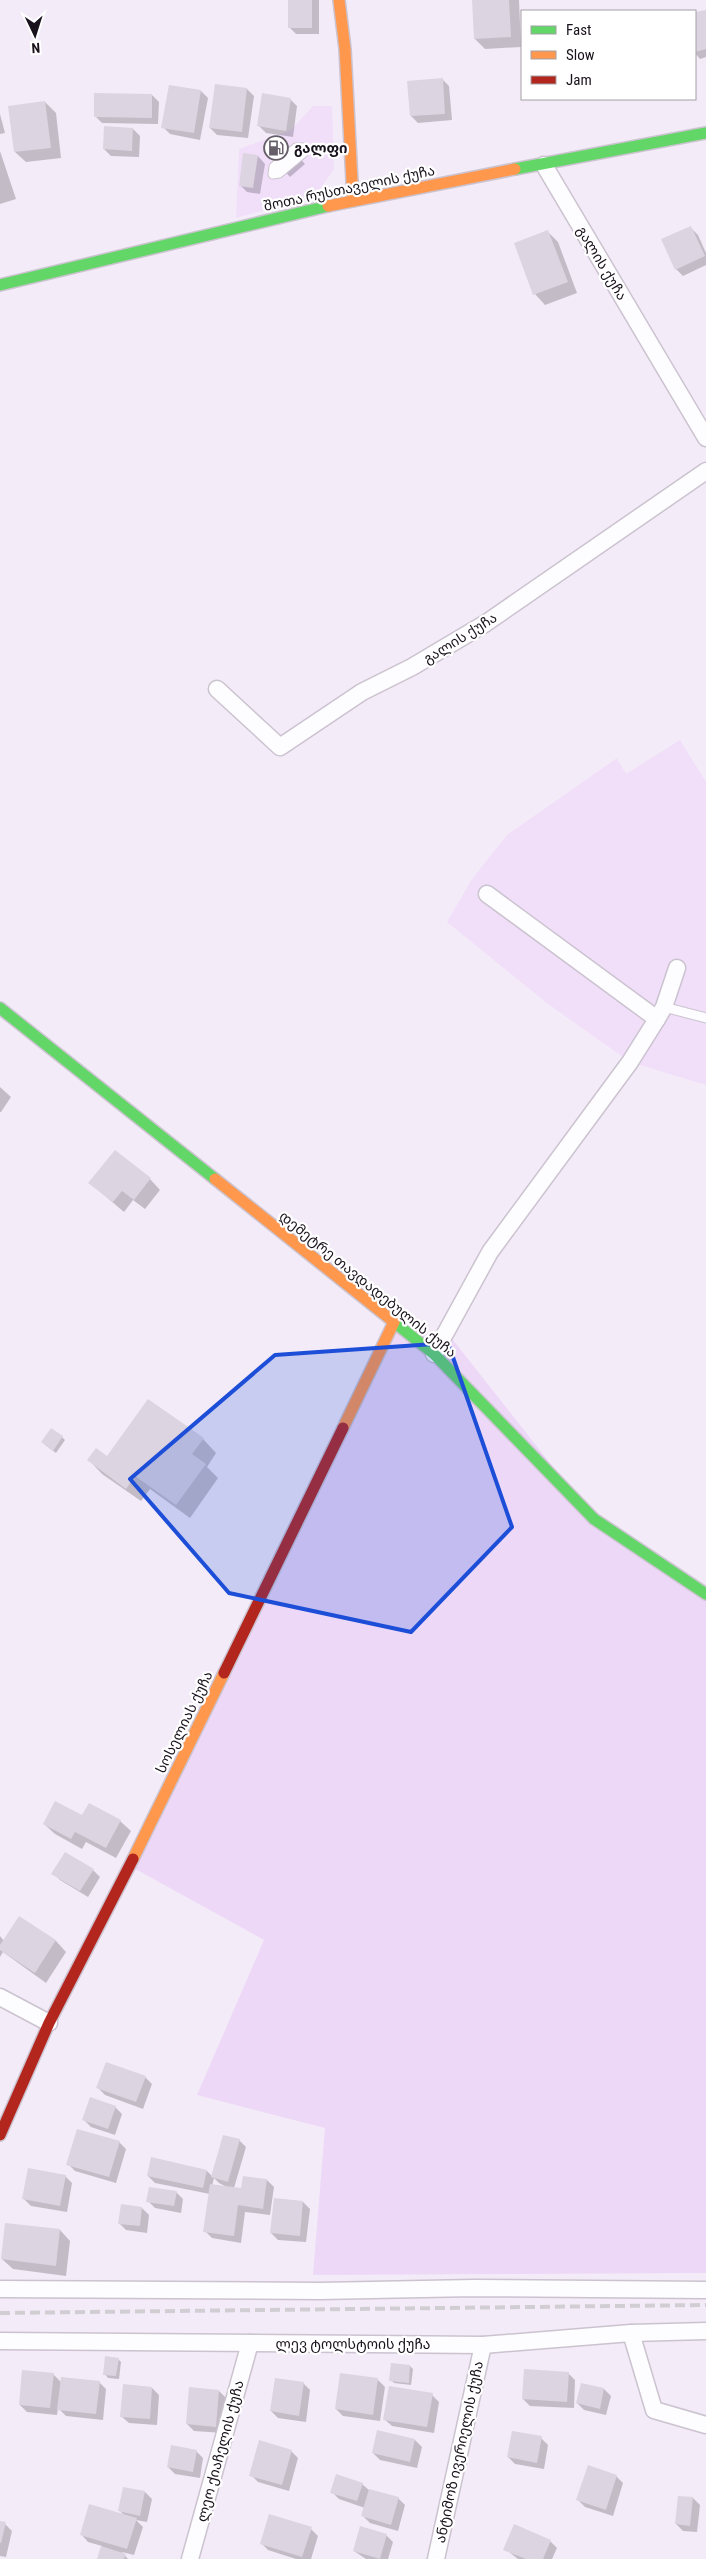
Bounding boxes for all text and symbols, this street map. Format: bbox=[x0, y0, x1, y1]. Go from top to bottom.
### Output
north arrow bbox=[10, 10, 60, 60]
legend bbox=[521, 10, 696, 100]
text: Fast bbox=[566, 21, 591, 39]
text: N bbox=[31, 40, 41, 56]
text: Slow bbox=[566, 46, 595, 64]
text: Jam bbox=[566, 71, 592, 89]
fuel station icon: გალფი bbox=[263, 135, 289, 161]
place label: გალფი bbox=[294, 140, 348, 157]
street label: შოთა რუსთაველის ქუჩა bbox=[262, 162, 436, 215]
street label: გალის ქუჩა bbox=[573, 223, 630, 303]
street label: გალის ქუჩა bbox=[420, 609, 500, 668]
street label: დემეტრე თავდადებულის ქუჩა bbox=[276, 1208, 460, 1361]
street label: სოსელიას ქუჩა bbox=[152, 1668, 217, 1776]
street label: ლევ ტოლსტოის ქუჩა bbox=[276, 2336, 430, 2353]
street label: ანტიმოზ ივერიელის ქუჩა bbox=[432, 2360, 487, 2545]
street label: ლეო ქიაჩელის ქუჩა bbox=[193, 2378, 248, 2524]

